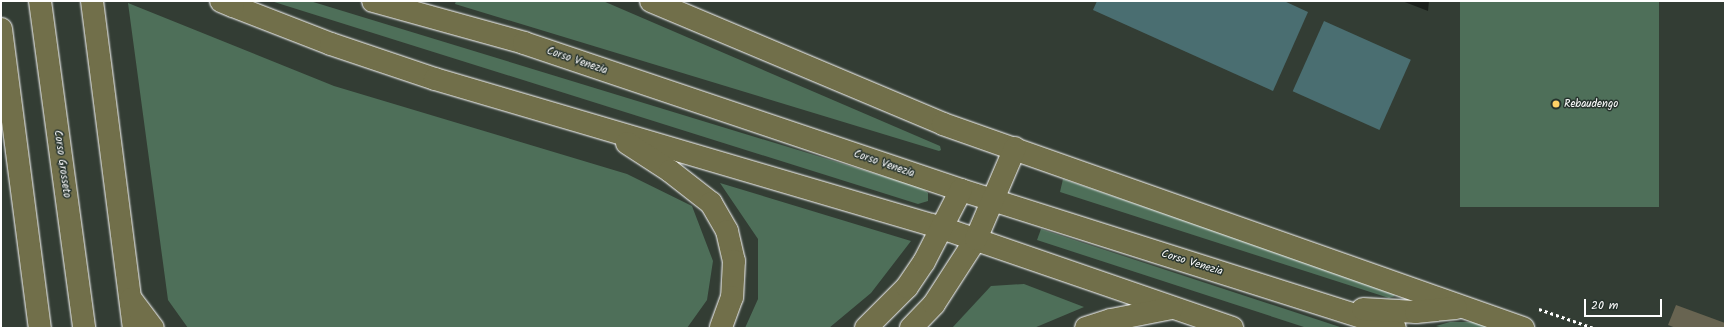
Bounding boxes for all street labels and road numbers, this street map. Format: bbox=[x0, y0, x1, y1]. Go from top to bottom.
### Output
street label: Corso Venezia bbox=[545, 44, 609, 78]
street label: Corso Grosseto bbox=[51, 129, 73, 199]
street label: Corso Venezia bbox=[852, 147, 916, 181]
street label: Corso Venezia bbox=[1160, 247, 1224, 279]

